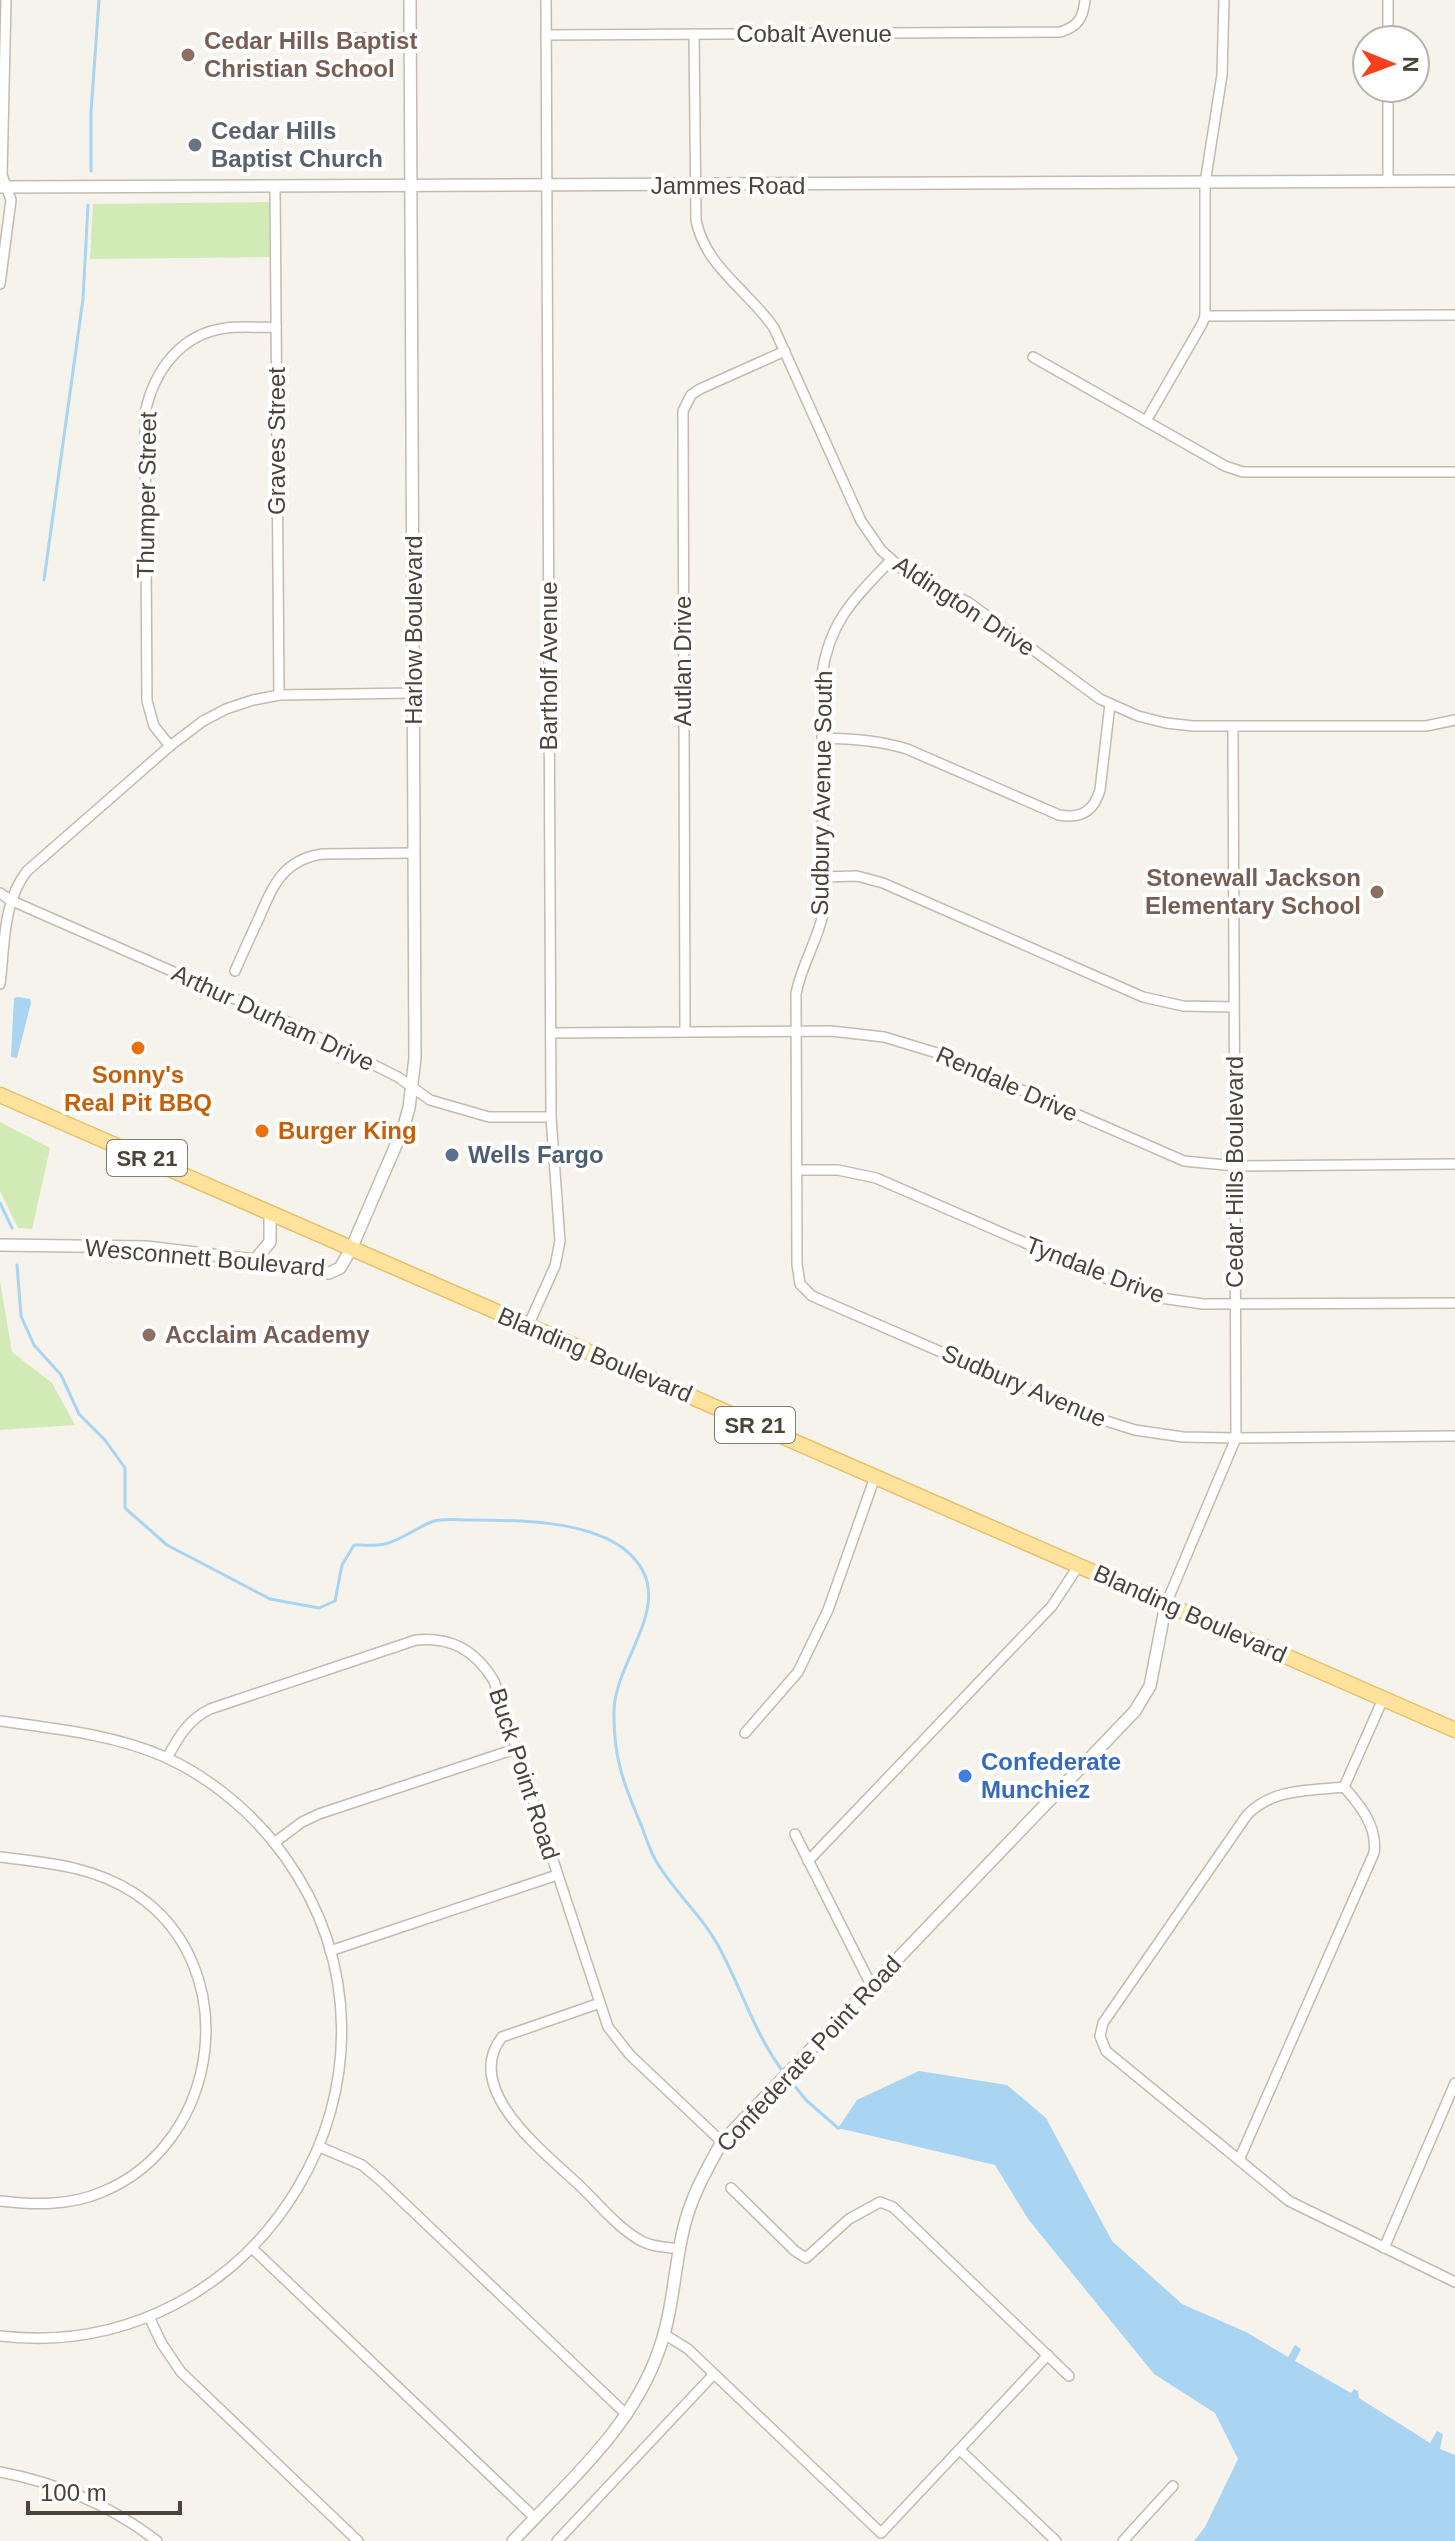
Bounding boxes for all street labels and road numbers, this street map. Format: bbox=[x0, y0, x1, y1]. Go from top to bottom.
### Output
street label: Cobalt Avenue bbox=[736, 20, 892, 47]
street label: Jammes Road bbox=[651, 172, 805, 199]
street label: Graves Street bbox=[263, 367, 290, 515]
street label: Thumper Street bbox=[132, 411, 161, 579]
street label: Harlow Boulevard bbox=[400, 535, 427, 725]
street label: Aldington Drive bbox=[889, 550, 1040, 661]
street label: Bartholf Avenue bbox=[535, 581, 562, 751]
street label: Autlan Drive bbox=[669, 596, 696, 726]
street label: Sudbury Avenue South bbox=[806, 670, 837, 916]
street label: Arthur Durham Drive bbox=[168, 959, 379, 1076]
street label: Rendale Drive bbox=[932, 1040, 1082, 1127]
street label: Cedar Hills Boulevard bbox=[1221, 1056, 1248, 1288]
road number: SR 21 bbox=[107, 1140, 187, 1176]
street label: Tyndale Drive bbox=[1022, 1231, 1169, 1308]
street label: Wesconnett Boulevard bbox=[84, 1234, 326, 1281]
street label: Blanding Boulevard bbox=[494, 1301, 696, 1408]
street label: Sudbury Avenue bbox=[938, 1339, 1110, 1432]
road number: SR 21 bbox=[715, 1407, 795, 1443]
street label: Blanding Boulevard bbox=[1090, 1559, 1291, 1668]
street label: Buck Point Road bbox=[484, 1685, 565, 1863]
street label: Confederate Point Road bbox=[711, 1950, 906, 2157]

